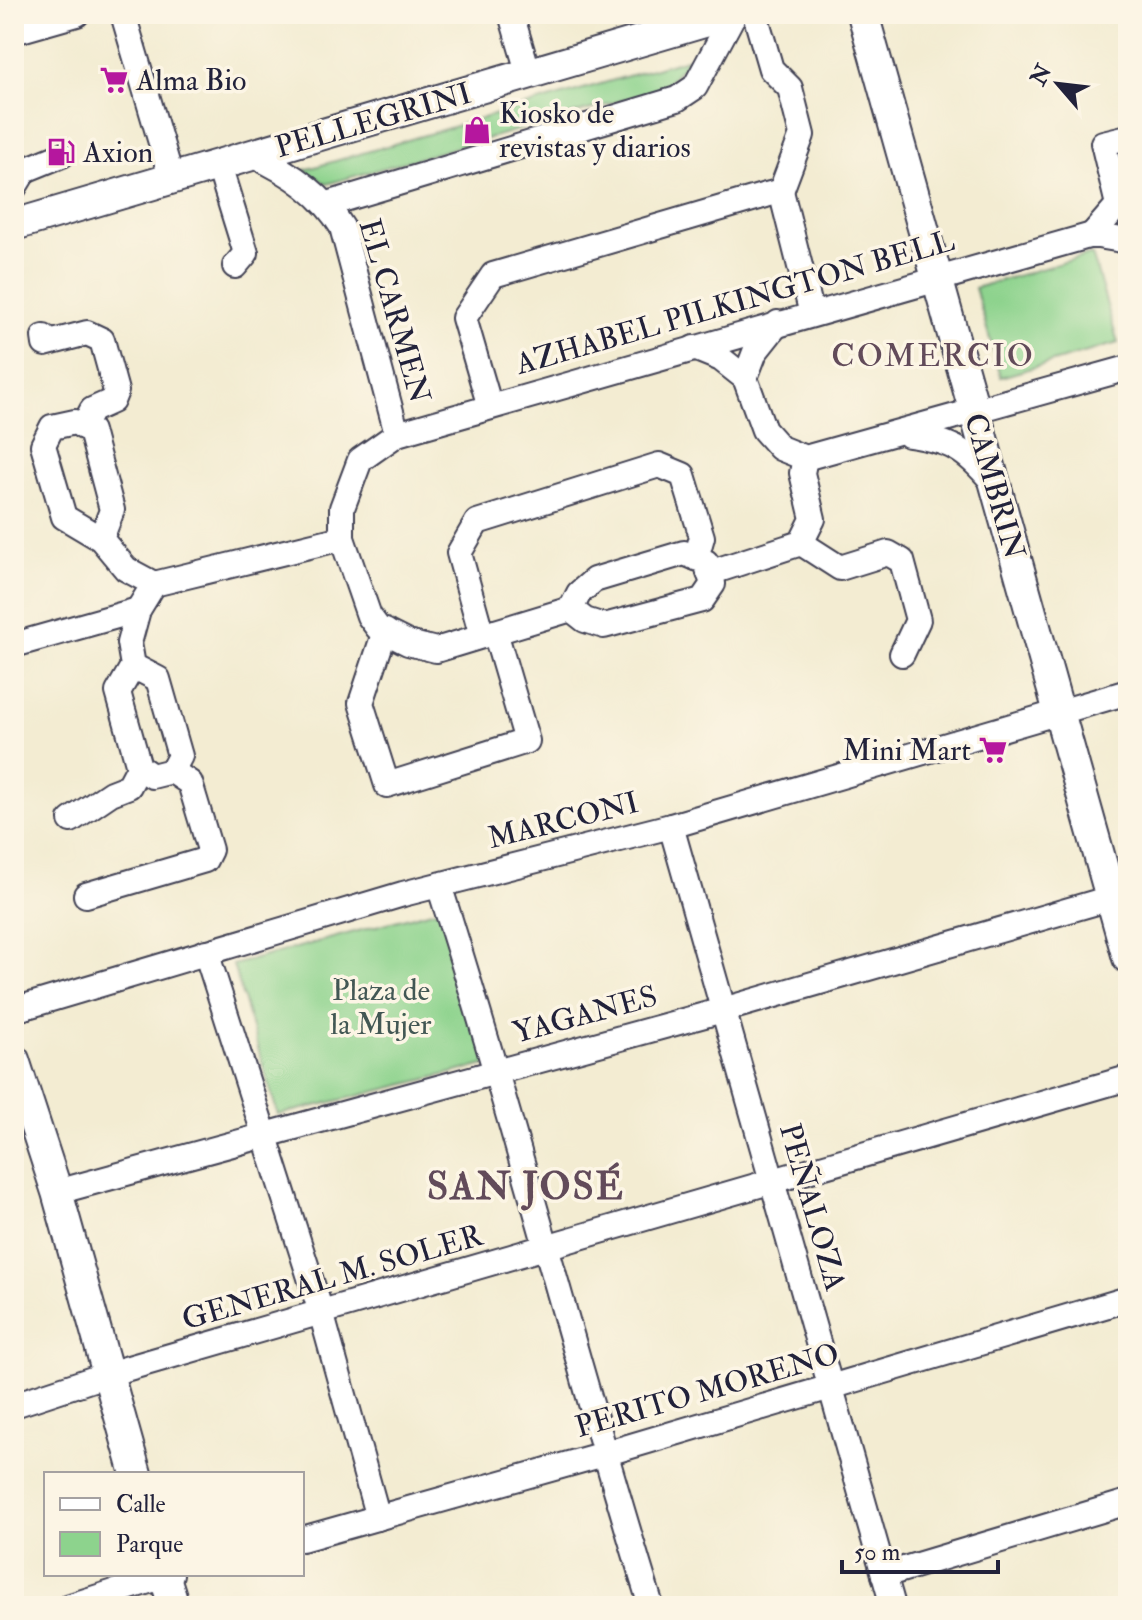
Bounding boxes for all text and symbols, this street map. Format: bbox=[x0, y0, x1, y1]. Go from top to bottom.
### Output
north arrow bbox=[1018, 44, 1098, 124]
text: N bbox=[1024, 60, 1058, 91]
place label: Alma Bio bbox=[135, 62, 246, 99]
supermarket icon: Alma Bio bbox=[99, 65, 129, 95]
street label: PELLEGRINI bbox=[271, 75, 475, 166]
place label: Kiosko de revistas y diarios bbox=[499, 95, 691, 166]
shop icon: Kiosko de revistas y diarios bbox=[462, 115, 492, 145]
place label: Axion bbox=[82, 134, 153, 171]
fuel station icon: Axion bbox=[46, 137, 76, 167]
street label: EL CARMEN bbox=[351, 215, 438, 408]
street label: AZHABEL PILKINGTON BELL bbox=[511, 222, 959, 383]
district label: COMERCIO bbox=[831, 336, 1035, 376]
street label: CAMBRIN bbox=[956, 409, 1033, 563]
place label: Mini Mart bbox=[842, 732, 971, 769]
supermarket icon: Mini Mart bbox=[978, 735, 1008, 765]
street label: MARCONI bbox=[484, 784, 642, 857]
park label: Plaza de la Mujer bbox=[330, 972, 432, 1043]
street label: YAGANES bbox=[509, 977, 661, 1051]
street label: PEÑALOZA bbox=[771, 1119, 854, 1295]
district label: SAN JOSÉ bbox=[427, 1162, 625, 1211]
street label: GENERAL M. SOLER bbox=[178, 1216, 488, 1338]
street label: PERITO MORENO bbox=[571, 1335, 843, 1446]
legend bbox=[44, 1472, 304, 1576]
text: Calle bbox=[116, 1489, 166, 1520]
scale bar bbox=[842, 1524, 998, 1574]
text: Parque bbox=[116, 1529, 183, 1560]
text: 50 m bbox=[854, 1537, 901, 1568]

